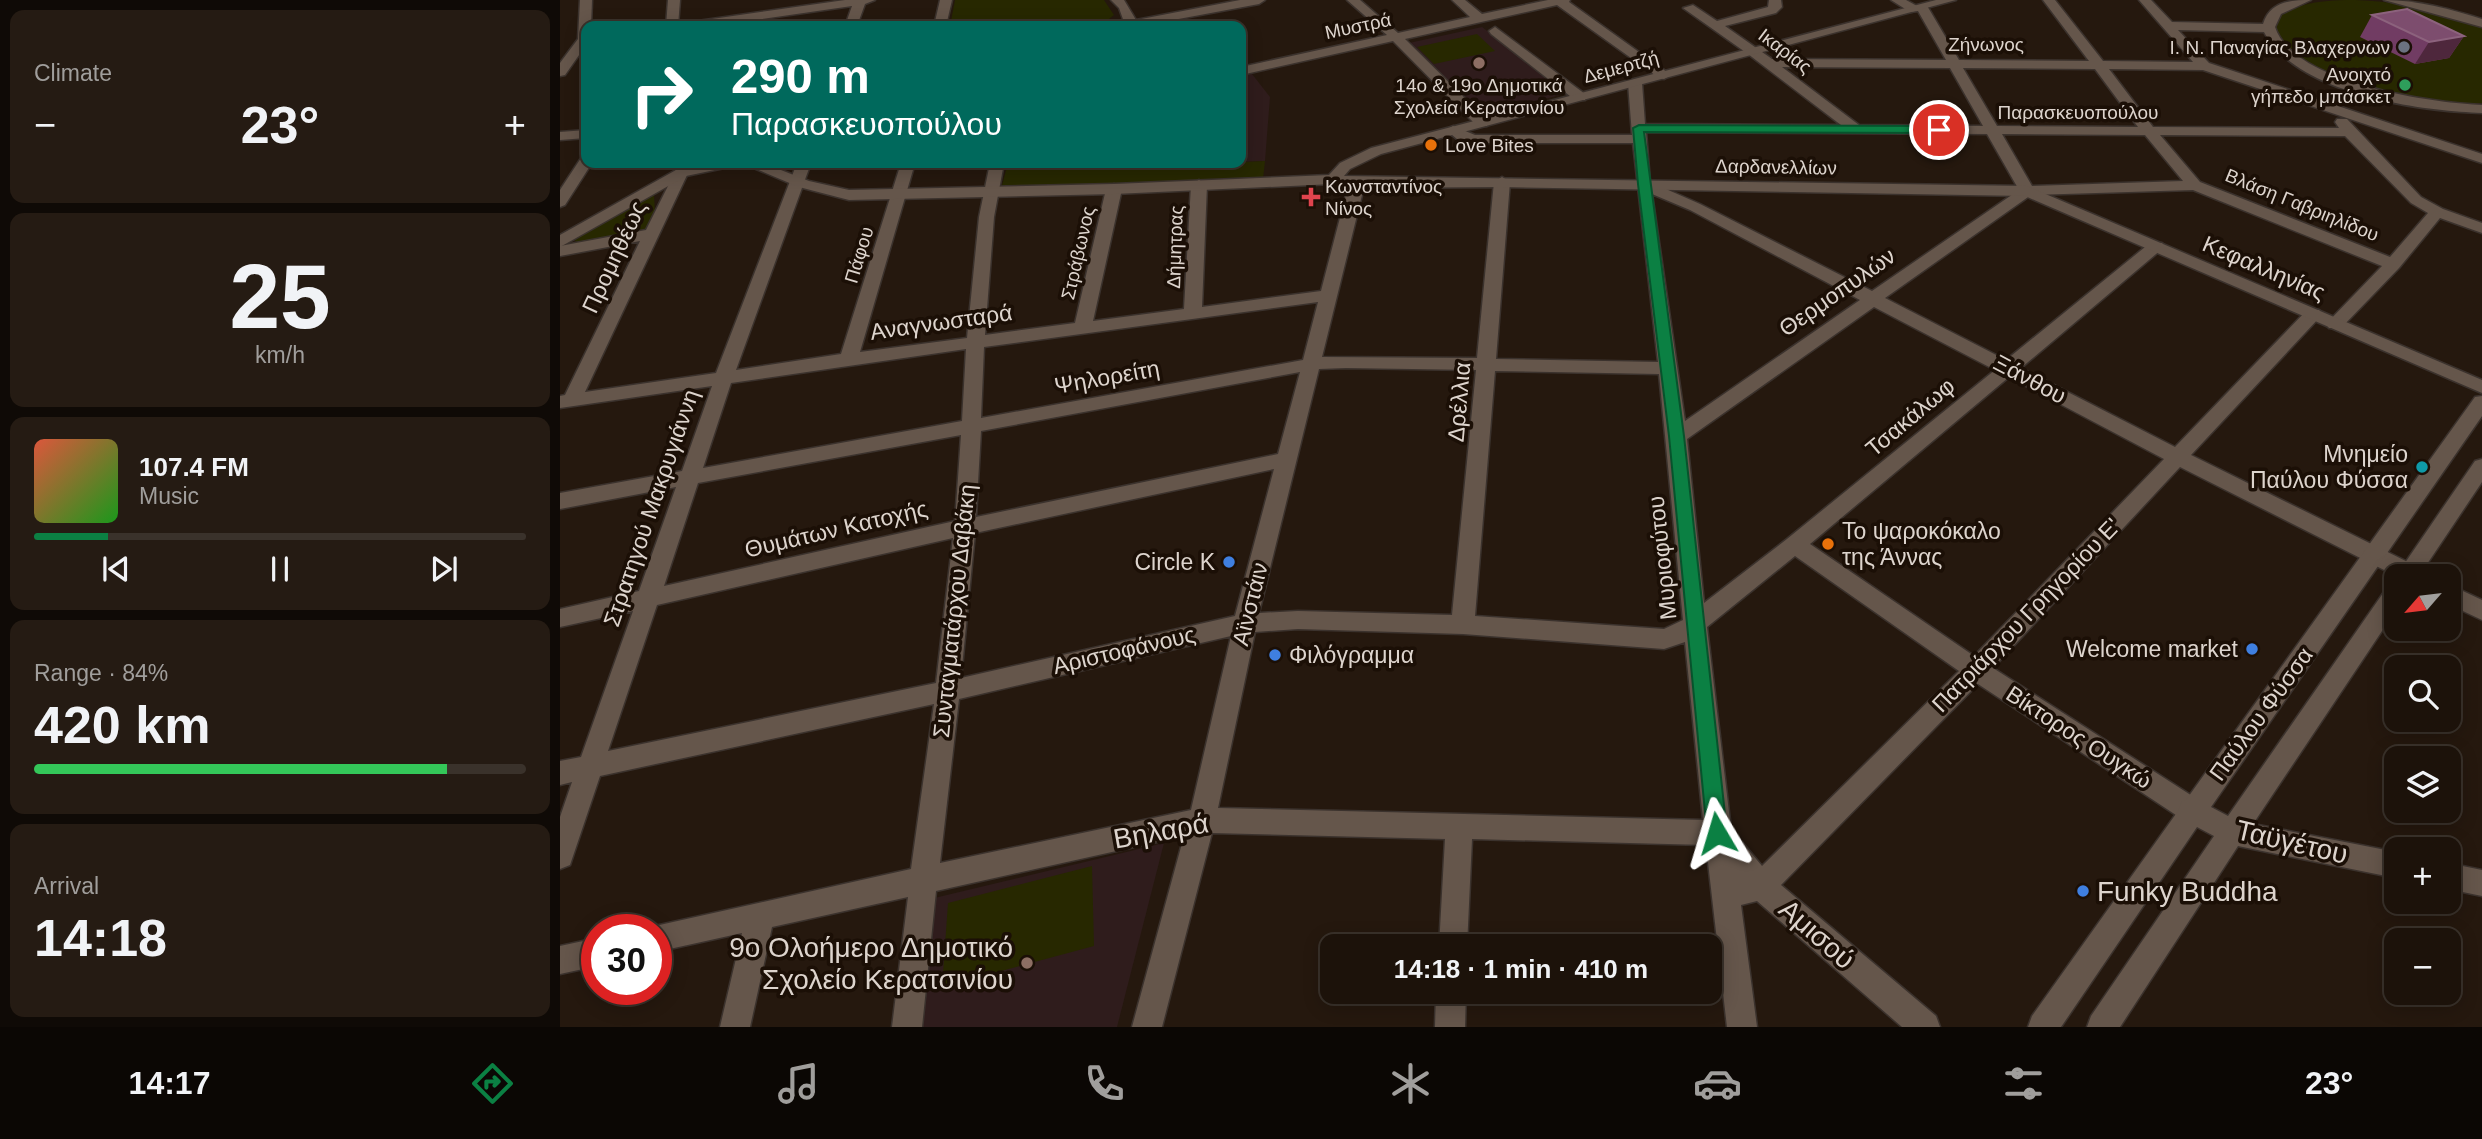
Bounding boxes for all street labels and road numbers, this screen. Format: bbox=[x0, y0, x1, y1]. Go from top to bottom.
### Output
street label: Μυστρά bbox=[1323, 9, 1393, 43]
street label: Ικαρίας bbox=[1754, 24, 1816, 78]
street label: Ζήνωνος bbox=[1948, 34, 2024, 55]
street label: Δεμερτζή bbox=[1581, 47, 1661, 87]
street label: Παρασκευοπούλου bbox=[1998, 102, 2158, 123]
street label: Δαρδανελλίων bbox=[1715, 155, 1837, 179]
street label: Βλάση Γαβριηλίδου bbox=[2222, 165, 2382, 245]
street label: Προμηθέως bbox=[577, 197, 651, 317]
street label: Στράβωνος bbox=[1057, 204, 1099, 302]
street label: Δήμητρας bbox=[1163, 205, 1187, 289]
street label: Πάφου bbox=[840, 224, 878, 286]
street label: Κεφαλληνίας bbox=[2199, 231, 2329, 305]
street label: Θερμοπυλών bbox=[1774, 242, 1900, 342]
street label: Αναγνωσταρά bbox=[868, 299, 1014, 345]
street label: Ξάνθου bbox=[1990, 349, 2070, 409]
street label: Ψηλορείτη bbox=[1052, 355, 1162, 399]
street label: Δρέλλια bbox=[1443, 361, 1475, 443]
street label: Τσακάλωφ bbox=[1860, 372, 1960, 462]
street label: Στρατηγού Μακρυγιάννη bbox=[598, 386, 704, 630]
street label: Συνταγματάρχου Δαβάκη bbox=[928, 483, 980, 739]
street label: Θυμάτων Κατοχής bbox=[742, 495, 930, 563]
street label: Μυριοφύτου bbox=[1643, 495, 1681, 621]
street label: Πατριάρχου Γρηγορίου Ε' bbox=[1927, 513, 2125, 717]
street label: Αϊνστάιν bbox=[1227, 560, 1273, 648]
street label: Αριστοφάνους bbox=[1050, 621, 1198, 679]
street label: Παύλου Φύσσα bbox=[2204, 642, 2318, 786]
street label: Βίκτορος Ουγκώ bbox=[2001, 680, 2157, 794]
street label: Βηλαρά bbox=[1111, 807, 1211, 855]
street label: Ταϋγέτου bbox=[2233, 814, 2351, 870]
street label: Αμισού bbox=[1773, 893, 1861, 975]

